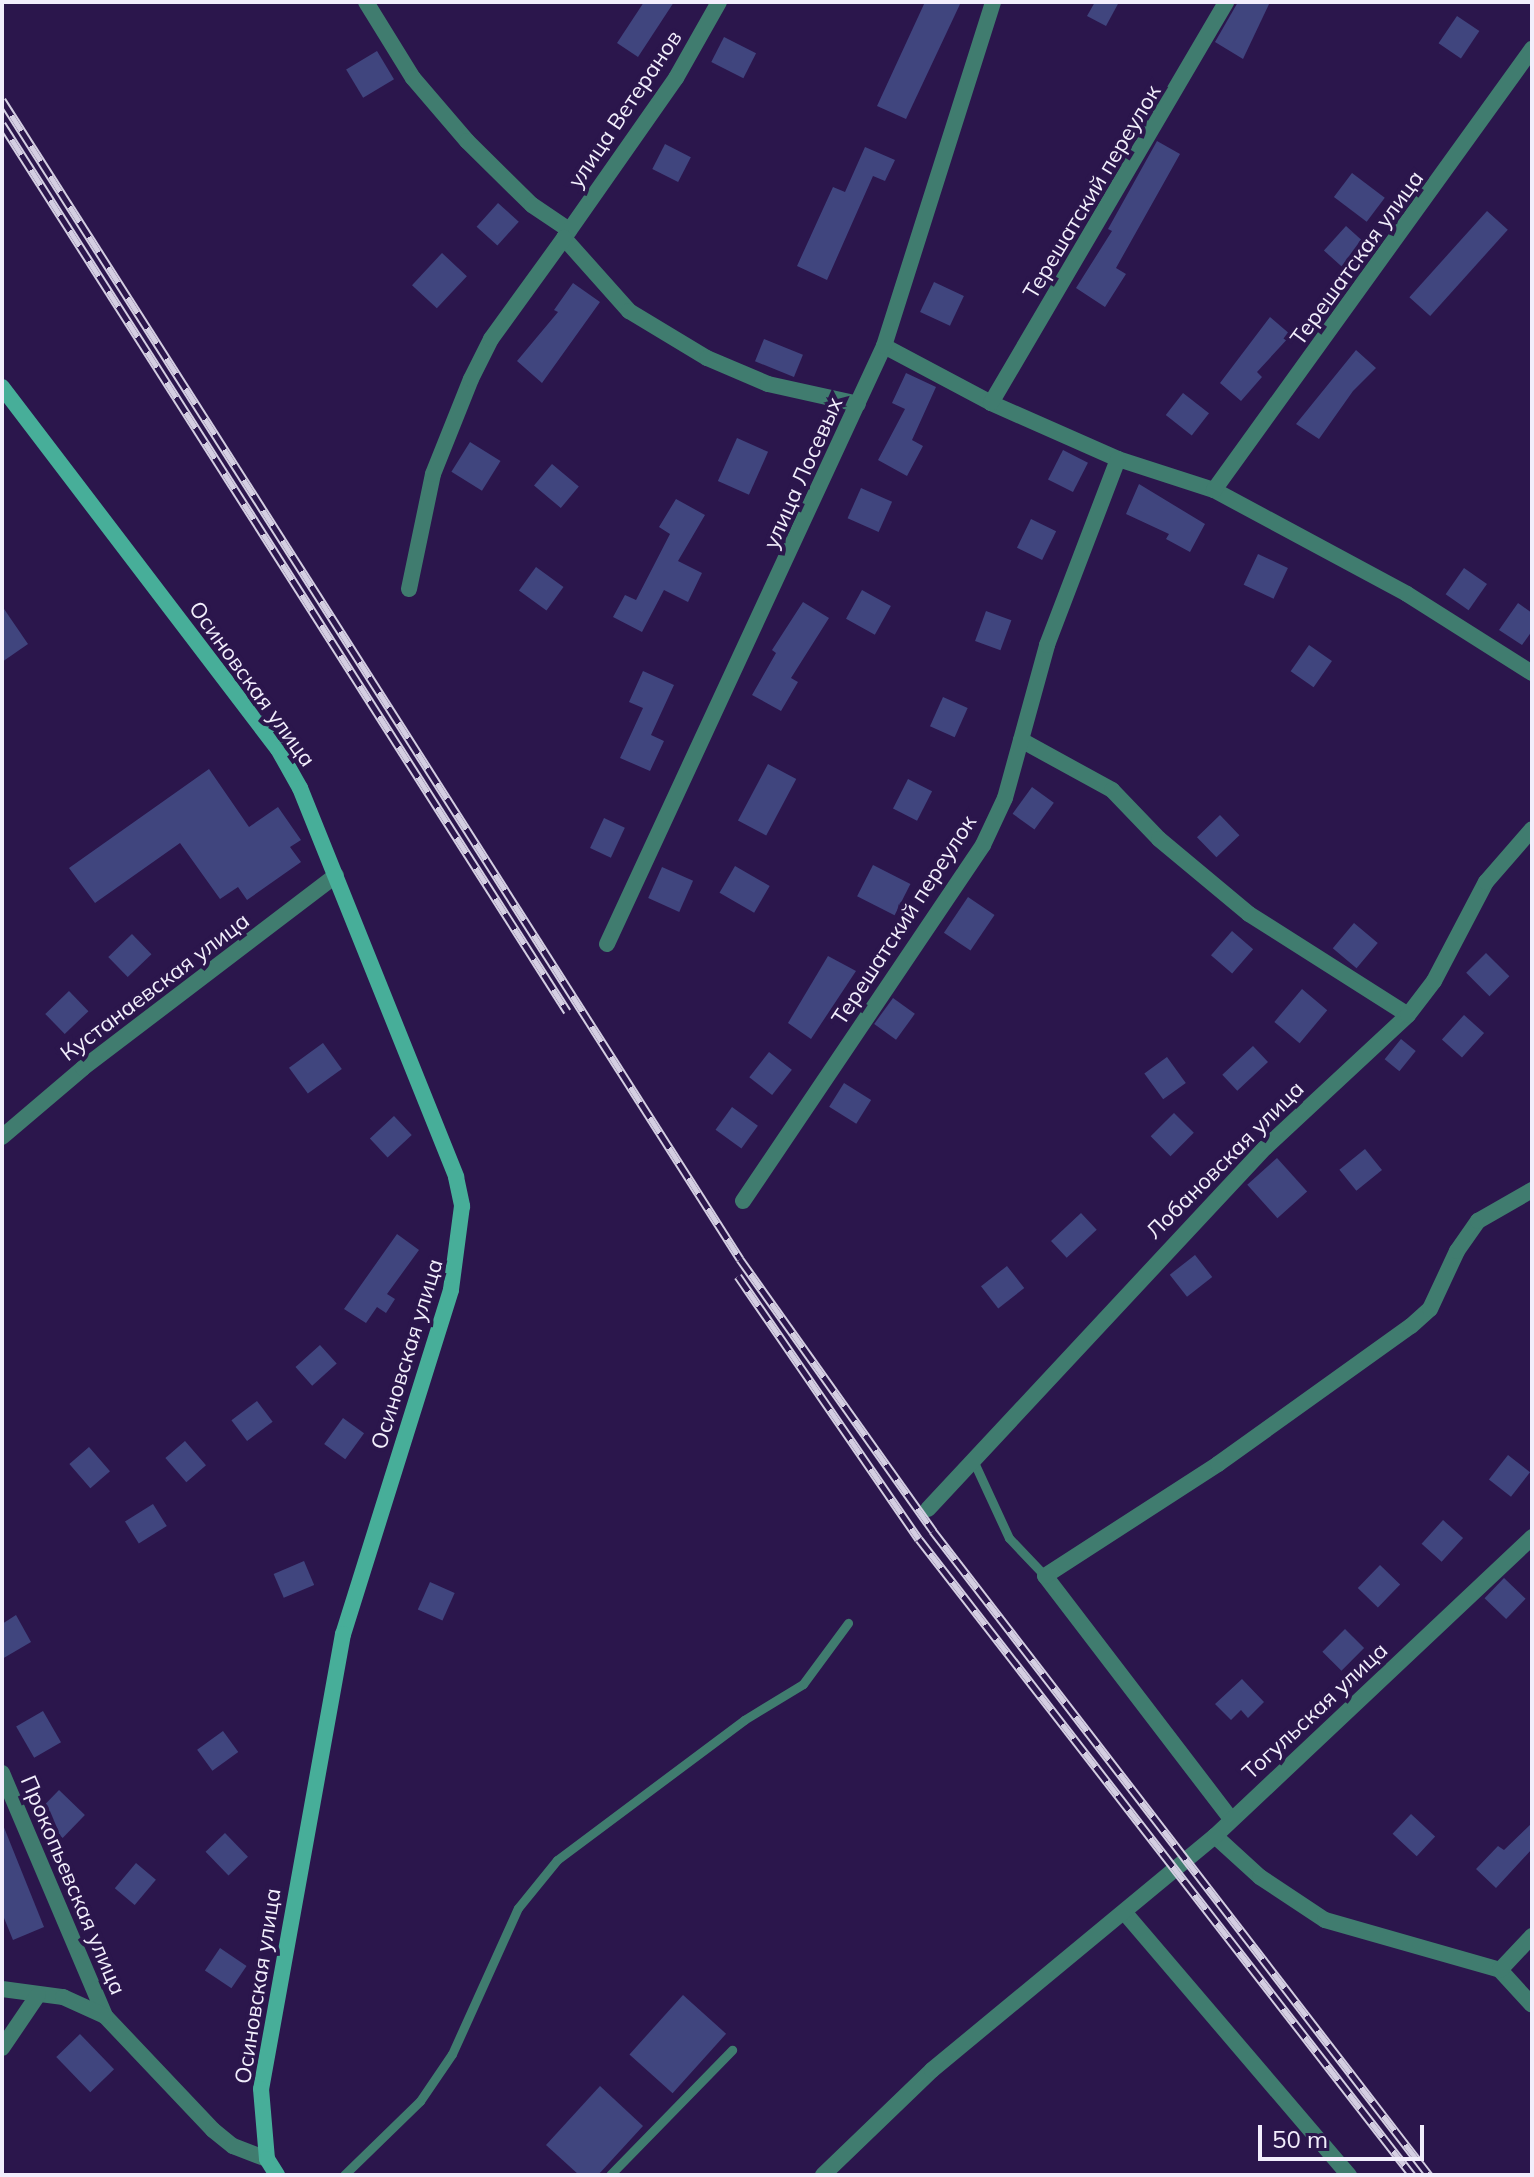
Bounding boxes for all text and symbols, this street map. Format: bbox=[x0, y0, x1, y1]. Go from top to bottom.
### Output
street label: улица Ветеранов bbox=[563, 25, 687, 193]
street label: Терешатский переулок bbox=[1018, 80, 1166, 304]
street label: Терешатская улица bbox=[1285, 166, 1429, 350]
street label: улица Лосевых bbox=[758, 393, 848, 553]
street label: Осиновская улица bbox=[183, 596, 321, 772]
street label: Терешатский переулок bbox=[826, 810, 982, 1030]
street label: Кустанаевская улица bbox=[55, 907, 255, 1067]
street label: Лобановская улица bbox=[1141, 1076, 1309, 1244]
street label: Осиновская улица bbox=[365, 1256, 449, 1452]
street label: Тогульская улица bbox=[1237, 1637, 1393, 1785]
street label: Прокопьевская улица bbox=[15, 1771, 131, 1999]
street label: Осиновская улица bbox=[229, 1886, 287, 2086]
scale bar bbox=[1262, 2109, 1428, 2159]
text: 50 m bbox=[1272, 2124, 1328, 2154]

